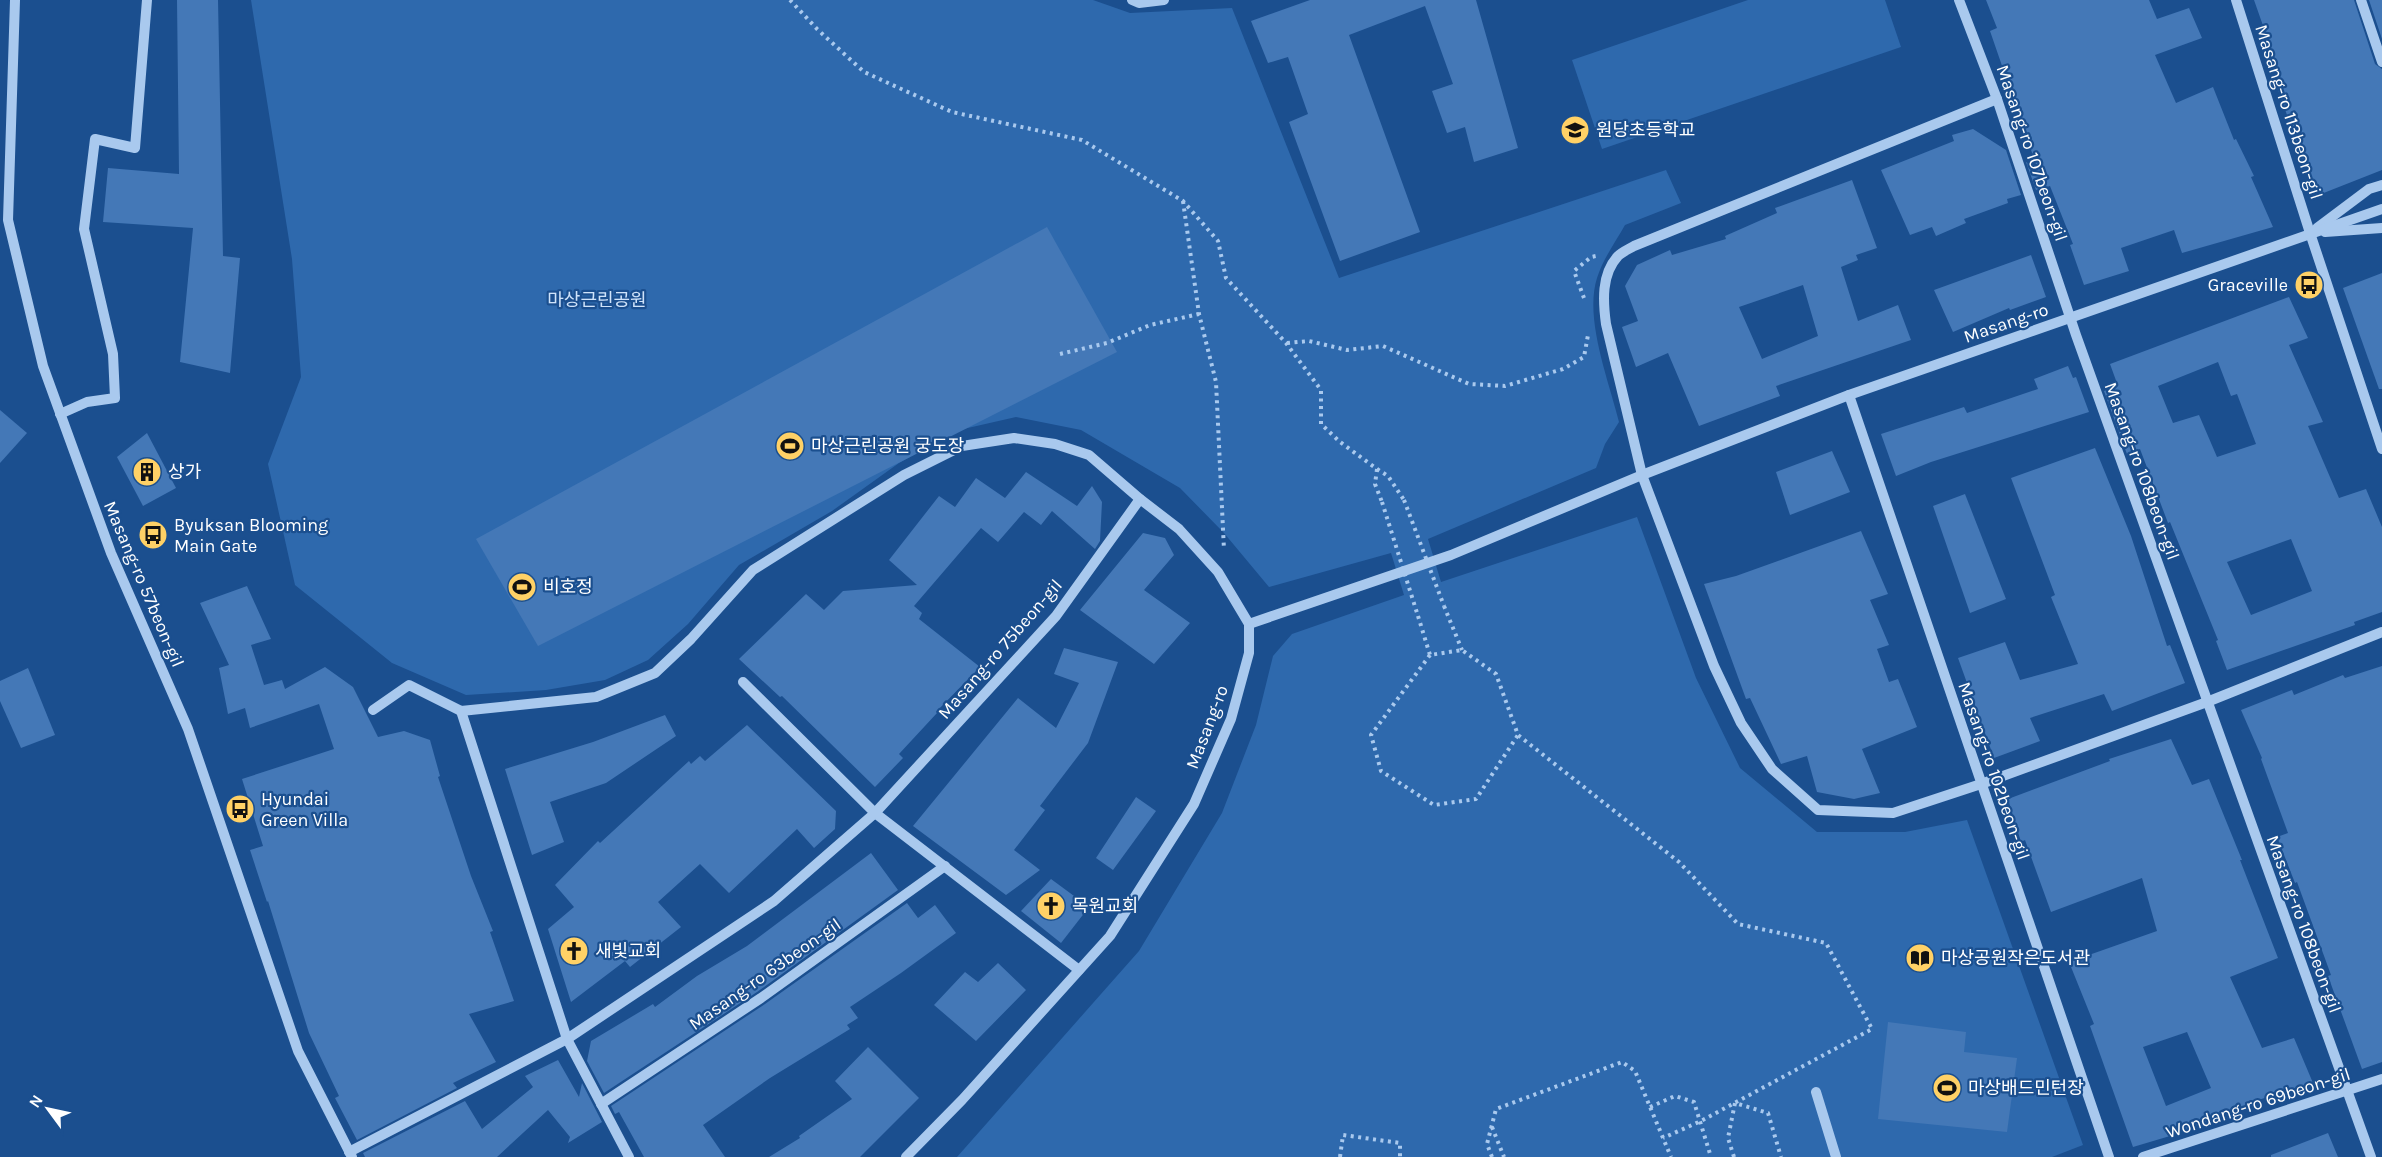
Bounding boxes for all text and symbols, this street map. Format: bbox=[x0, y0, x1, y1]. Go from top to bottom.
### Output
street label: Masang-ro 113beon-gil bbox=[2250, 22, 2328, 202]
street label: Masang-ro 107beon-gil bbox=[1991, 62, 2073, 244]
school or university icon: 원당초등학교 bbox=[1559, 114, 1591, 146]
place label: 원당초등학교 bbox=[1596, 119, 1695, 141]
bus stop icon: Graceville bbox=[2293, 269, 2325, 301]
place label: Graceville bbox=[2208, 274, 2288, 296]
park label: 마상근린공원 bbox=[547, 289, 647, 311]
street label: Masang-ro bbox=[1961, 298, 2051, 348]
street label: Masang-ro 108beon-gil bbox=[2100, 379, 2184, 563]
sports icon: 마상근린공원 궁도장 bbox=[774, 430, 806, 462]
place label: 마상근린공원 궁도장 bbox=[811, 435, 964, 457]
building icon: 상가 bbox=[131, 456, 163, 488]
place label: 상가 bbox=[168, 461, 202, 483]
street label: Masang-ro 57beon-gil bbox=[99, 498, 189, 670]
place label: Byuksan Blooming Main Gate bbox=[174, 514, 328, 557]
bus stop icon: Byuksan Blooming Main Gate bbox=[137, 519, 169, 551]
sports icon: 비호정 bbox=[506, 571, 538, 603]
street label: Masang-ro 75beon-gil bbox=[933, 574, 1067, 724]
place label: 비호정 bbox=[543, 576, 593, 598]
street label: Masang-ro 102beon-gil bbox=[1953, 679, 2035, 863]
street label: Masang-ro bbox=[1181, 682, 1233, 772]
place label: Hyundai Green Villa bbox=[261, 788, 348, 831]
bus stop icon: Hyundai Green Villa bbox=[224, 793, 256, 825]
street label: Masang-ro 108beon-gil bbox=[2262, 832, 2346, 1016]
church icon: 목원교회 bbox=[1035, 890, 1067, 922]
place label: 목원교회 bbox=[1072, 895, 1138, 917]
street label: Masang-ro 63beon-gil bbox=[685, 913, 845, 1035]
church icon: 새빛교회 bbox=[558, 935, 590, 967]
place label: 새빛교회 bbox=[595, 940, 661, 962]
library icon: 마상공원작은도서관 bbox=[1904, 942, 1936, 974]
place label: 마상공원작은도서관 bbox=[1941, 947, 2090, 969]
street label: Wondang-ro 69beon-gil bbox=[2163, 1063, 2353, 1143]
sports icon: 마상배드민턴장 bbox=[1931, 1072, 1963, 1104]
place label: 마상배드민턴장 bbox=[1968, 1077, 2084, 1099]
north arrow bbox=[18, 1079, 78, 1139]
text: N bbox=[25, 1091, 47, 1111]

